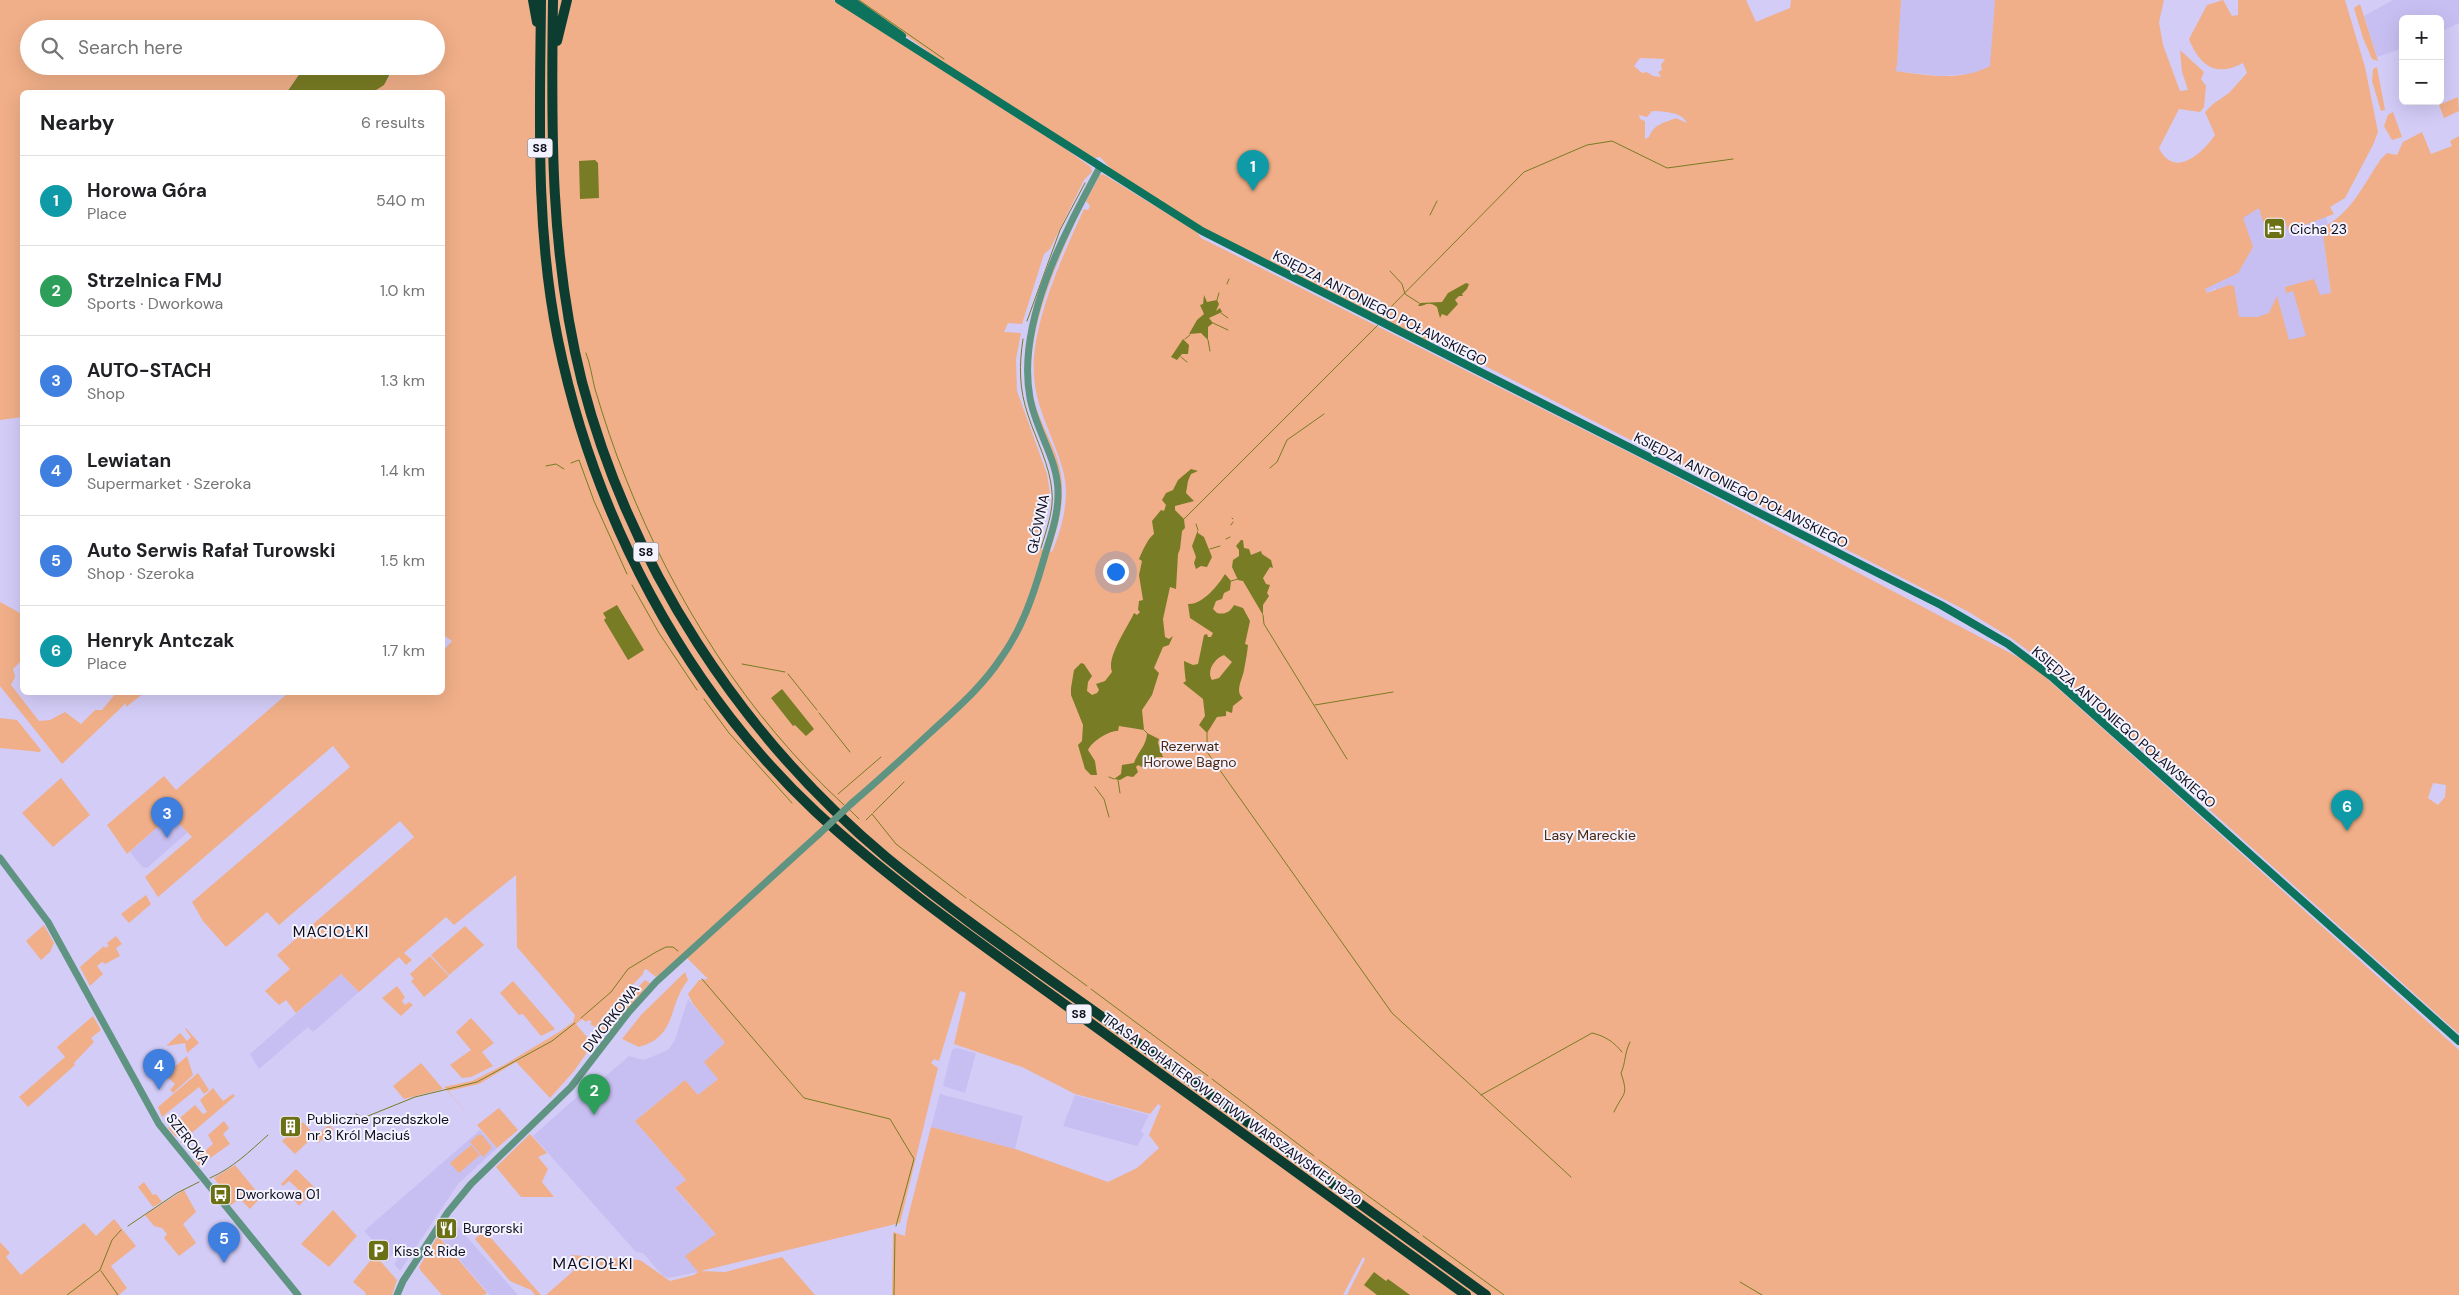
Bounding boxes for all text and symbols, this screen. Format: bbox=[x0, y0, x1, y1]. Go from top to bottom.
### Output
map controls bbox=[2399, 15, 2444, 105]
button: + bbox=[2399, 15, 2444, 60]
search box bbox=[20, 20, 445, 75]
icon: search bbox=[38, 34, 66, 62]
text: Search here bbox=[78, 35, 183, 60]
button: − bbox=[2399, 60, 2444, 105]
text: Nearby bbox=[40, 109, 114, 137]
text: 6 results bbox=[361, 112, 425, 133]
road number: S8 bbox=[528, 138, 552, 158]
pin: 1 bbox=[1237, 150, 1269, 191]
text: Horowa Góra bbox=[87, 178, 207, 203]
text: 1 bbox=[53, 190, 59, 211]
text: 540 m bbox=[376, 190, 425, 211]
text: Place bbox=[87, 203, 127, 224]
hotel icon: Cicha 23 bbox=[2262, 217, 2286, 241]
place label: Cicha 23 bbox=[2290, 220, 2347, 238]
street label: KSIĘDZA ANTONIEGO POŁAWSKIEGO bbox=[1270, 246, 1490, 370]
text: Strzelnica FMJ bbox=[87, 268, 222, 293]
text: 2 bbox=[51, 280, 61, 301]
text: 1.0 km bbox=[380, 280, 425, 301]
text: Sports · Dworkowa bbox=[87, 293, 223, 314]
text: AUTO-STACH bbox=[87, 358, 211, 383]
text: 3 bbox=[51, 370, 61, 391]
text: 1.3 km bbox=[381, 370, 425, 391]
text: Shop bbox=[87, 383, 125, 404]
street label: KSIĘDZA ANTONIEGO POŁAWSKIEGO bbox=[1631, 428, 1851, 552]
text: Lewiatan bbox=[87, 448, 171, 473]
text: 4 bbox=[51, 460, 61, 481]
text: 1.4 km bbox=[381, 460, 425, 481]
text: Supermarket · Szeroka bbox=[87, 473, 251, 494]
street label: GŁÓWNA bbox=[1023, 493, 1053, 555]
text: Auto Serwis Rafał Turowski bbox=[87, 538, 336, 563]
road number: S8 bbox=[634, 542, 658, 562]
text: 5 bbox=[51, 550, 61, 571]
text: 1.5 km bbox=[381, 550, 425, 571]
your location bbox=[1103, 559, 1129, 585]
text: Shop · Szeroka bbox=[87, 563, 194, 584]
text: Henryk Antczak bbox=[87, 628, 235, 653]
text: 6 bbox=[51, 640, 61, 661]
text: 1.7 km bbox=[382, 640, 425, 661]
street label: KSIĘDZA ANTONIEGO POŁAWSKIEGO bbox=[2028, 642, 2220, 812]
text: Place bbox=[87, 653, 127, 674]
park label: Rezerwat Horowe Bagno bbox=[1143, 737, 1237, 771]
pin: 6 bbox=[2331, 790, 2363, 831]
pin: 3 bbox=[151, 797, 183, 838]
park label: Lasy Mareckie bbox=[1544, 826, 1636, 844]
district label: MACIOŁKI bbox=[293, 922, 369, 942]
street label: DWORKOWA bbox=[579, 980, 643, 1056]
road number: S8 bbox=[1066, 1004, 1092, 1024]
street label: TRASA BOHATERÓW BITWY WARSZAWSKIEJ 1920 bbox=[1099, 1009, 1365, 1209]
pin: 4 bbox=[143, 1049, 175, 1090]
pin: 2 bbox=[578, 1074, 610, 1115]
street label: SZEROKA bbox=[162, 1110, 214, 1168]
place label: Publiczne przedszkole nr 3 Król Maciuś bbox=[307, 1110, 449, 1144]
building icon: Publiczne przedszkole nr 3 Król Maciuś bbox=[279, 1115, 303, 1139]
bus stop icon: Dworkowa 01 bbox=[208, 1182, 232, 1206]
place label: Dworkowa 01 bbox=[236, 1185, 320, 1203]
restaurant icon: Burgorski bbox=[435, 1216, 459, 1240]
place label: Burgorski bbox=[463, 1219, 523, 1237]
pin: 5 bbox=[208, 1222, 240, 1263]
parking icon: Kiss & Ride bbox=[366, 1239, 390, 1263]
place label: Kiss & Ride bbox=[394, 1242, 466, 1260]
district label: MACIOŁKI bbox=[553, 1253, 633, 1274]

